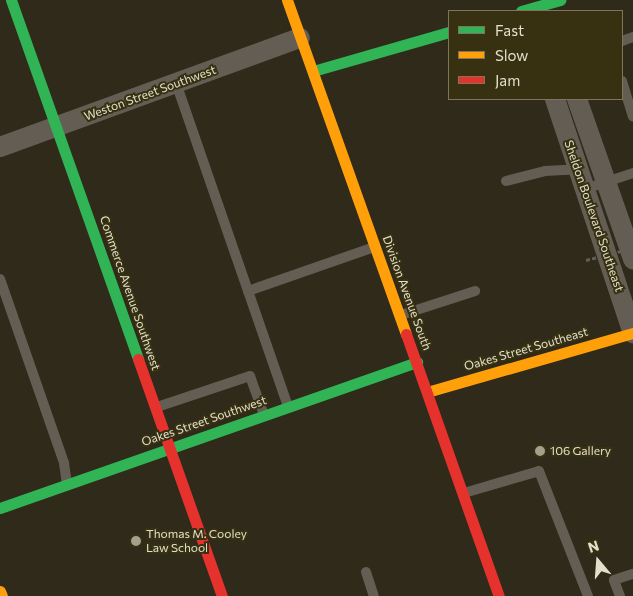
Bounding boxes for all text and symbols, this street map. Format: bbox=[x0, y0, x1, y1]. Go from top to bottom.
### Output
legend bbox=[448, 10, 623, 100]
text: Fast bbox=[495, 21, 524, 39]
text: Slow bbox=[495, 46, 528, 64]
street label: Weston Street Southwest bbox=[82, 62, 218, 124]
text: Jam bbox=[495, 71, 520, 89]
street label: Sheldon Boulevard Southeast bbox=[561, 138, 627, 294]
street label: Commerce Avenue Southwest bbox=[97, 214, 163, 372]
street label: Division Avenue South bbox=[380, 234, 434, 352]
street label: Oakes Street Southeast bbox=[462, 324, 590, 374]
street label: Oakes Street Southwest bbox=[140, 393, 268, 449]
place label: 106 Gallery bbox=[550, 444, 611, 458]
marker: 106 Gallery bbox=[534, 445, 546, 457]
place label: Thomas M. Cooley Law School bbox=[146, 527, 247, 555]
marker: Thomas M. Cooley Law School bbox=[130, 535, 142, 547]
north arrow bbox=[573, 536, 623, 586]
text: N bbox=[586, 537, 601, 556]

